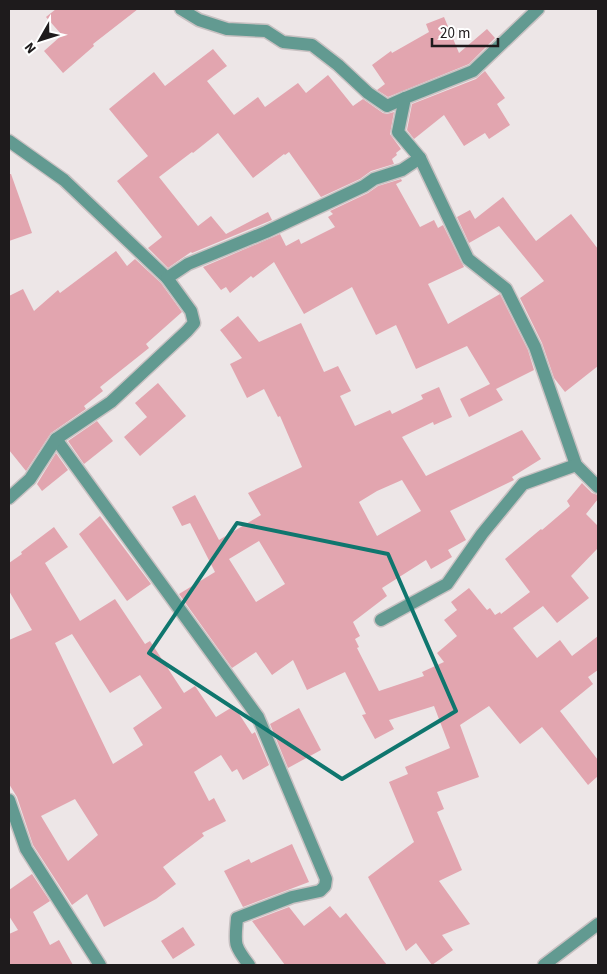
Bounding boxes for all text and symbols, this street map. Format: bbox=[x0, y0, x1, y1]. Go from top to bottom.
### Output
north arrow bbox=[15, 15, 65, 65]
scale bar bbox=[432, 15, 498, 47]
text: 20 m bbox=[440, 23, 470, 44]
text: N bbox=[20, 38, 41, 57]

